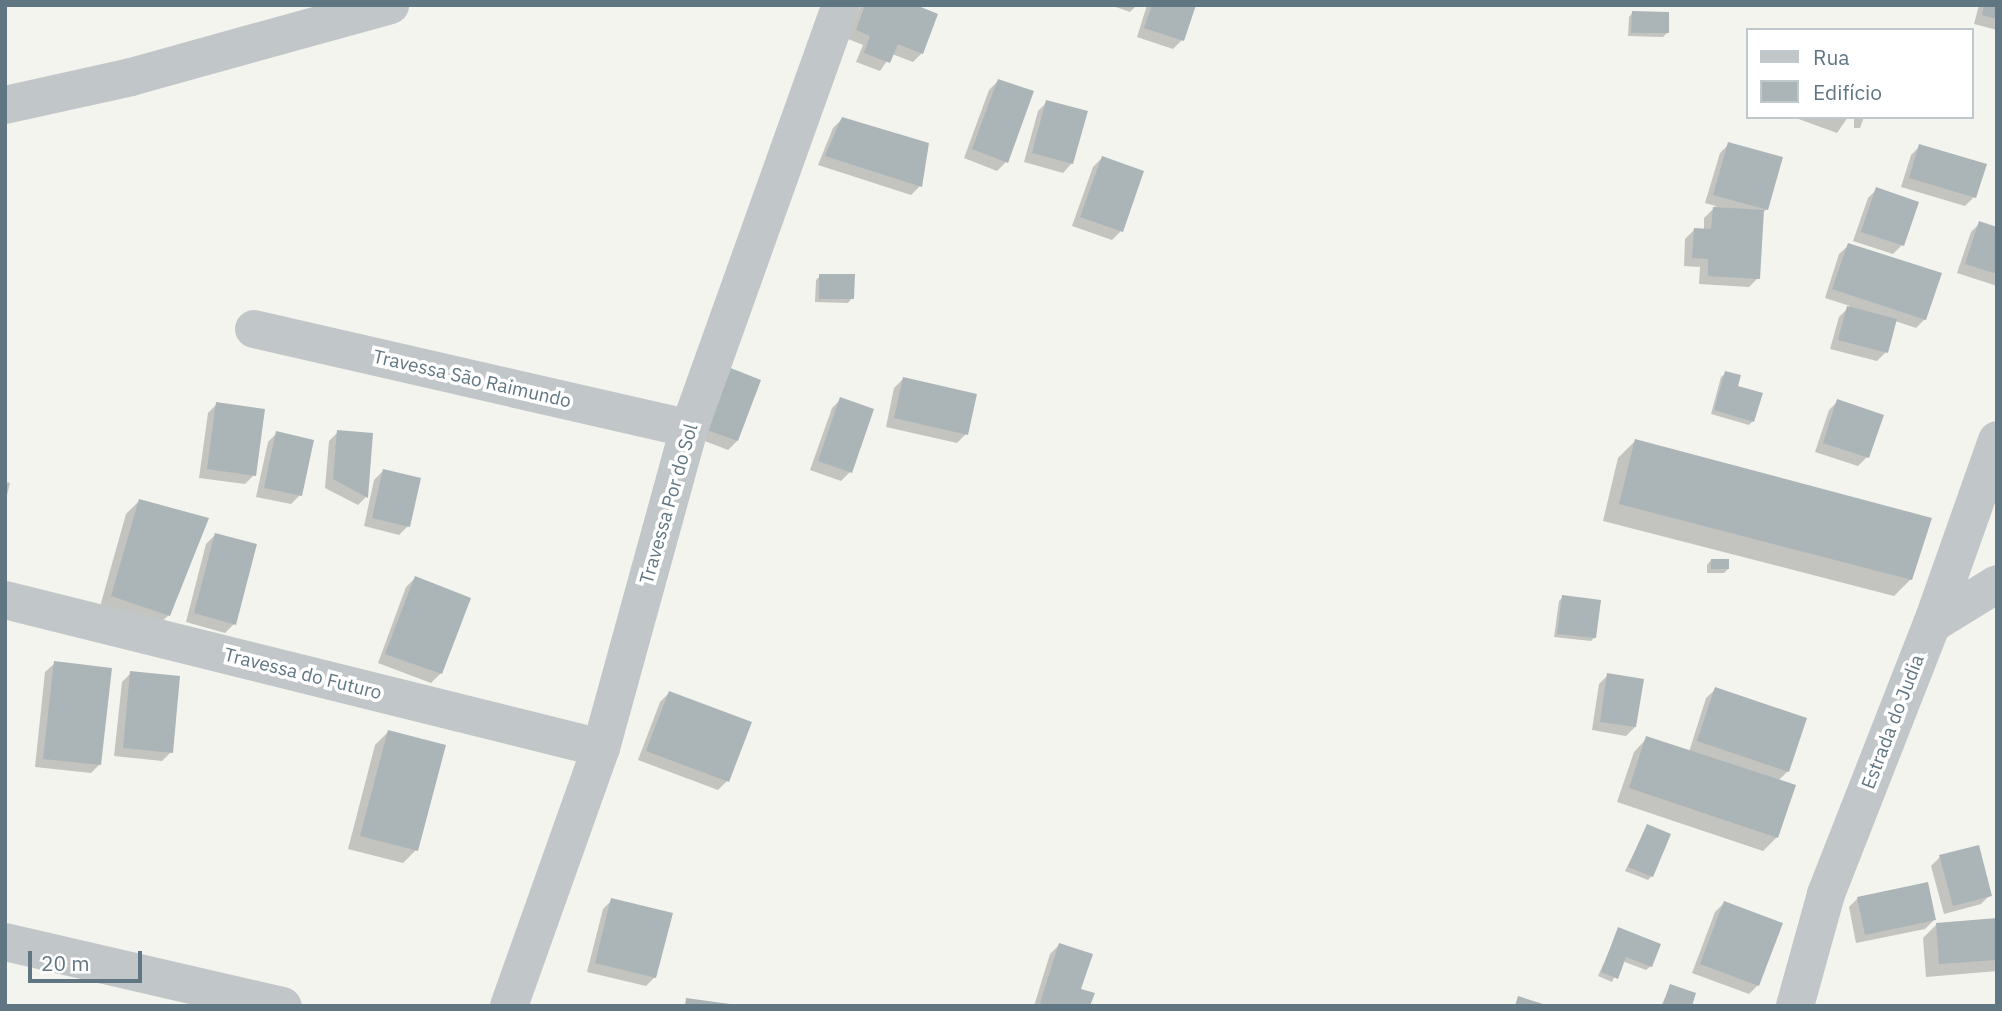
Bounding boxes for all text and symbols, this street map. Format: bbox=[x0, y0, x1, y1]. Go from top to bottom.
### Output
legend bbox=[1746, 28, 1974, 119]
text: Rua bbox=[1813, 43, 1850, 71]
text: Edifício bbox=[1813, 78, 1882, 106]
street label: Travessa São Raimundo bbox=[371, 345, 573, 413]
street label: Travessa Por do Sol bbox=[635, 421, 703, 587]
street label: Travessa do Futuro bbox=[222, 643, 384, 705]
street label: Estrada do Judia bbox=[1857, 652, 1929, 792]
scale bar bbox=[32, 937, 145, 981]
text: 20 m bbox=[41, 949, 90, 977]

